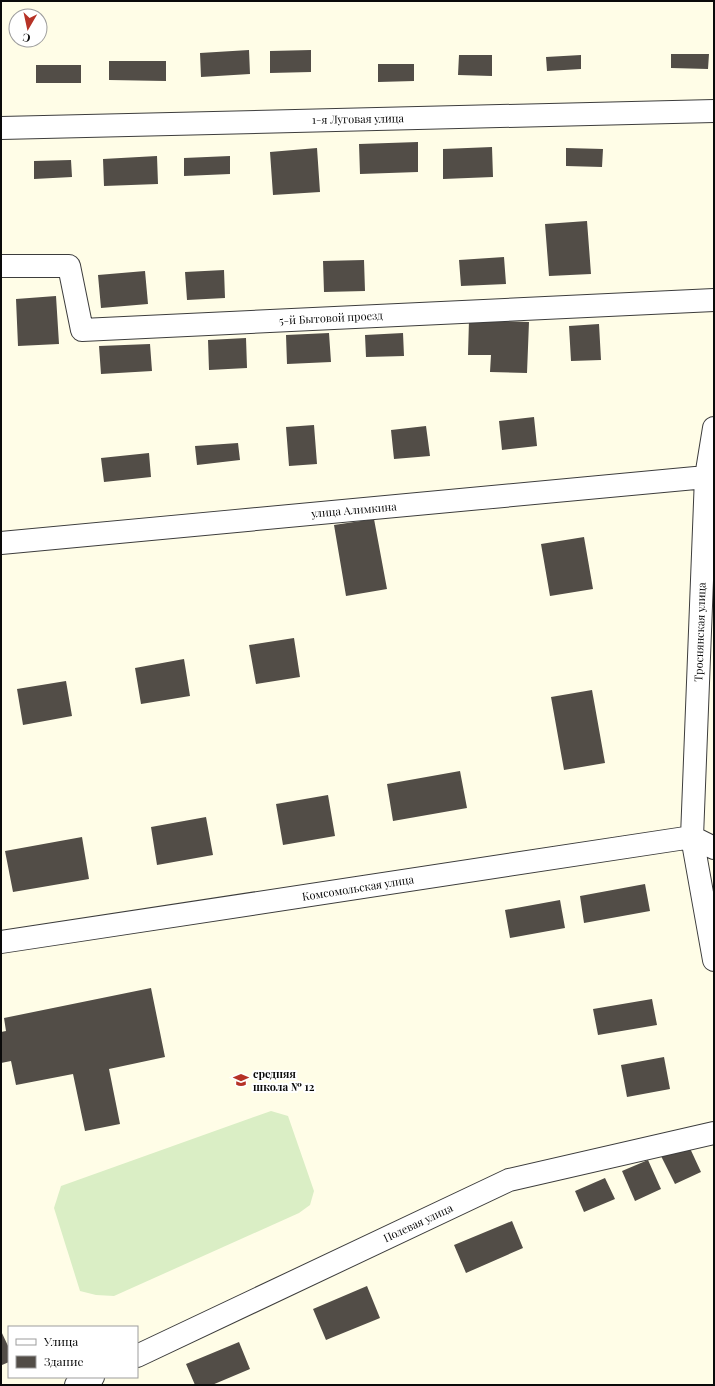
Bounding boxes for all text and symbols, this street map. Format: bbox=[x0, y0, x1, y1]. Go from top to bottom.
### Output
north arrow bbox=[8, 8, 48, 48]
text: С bbox=[21, 30, 31, 46]
street label: 1-я Луговая улица bbox=[312, 110, 405, 127]
street label: 5-й Бытовой проезд bbox=[279, 307, 384, 328]
street label: улица Алимкина bbox=[310, 498, 398, 521]
street label: Троснянская улица bbox=[690, 582, 709, 682]
street label: Комсомольская улица bbox=[301, 871, 415, 904]
place label: средняя школа № 12 bbox=[253, 1066, 315, 1094]
school or university icon: средняя школа № 12 bbox=[232, 1071, 250, 1089]
street label: Полевая улица bbox=[381, 1200, 455, 1245]
legend bbox=[8, 1326, 138, 1378]
text: Улица bbox=[43, 1333, 78, 1349]
text: Здание bbox=[44, 1353, 84, 1369]

